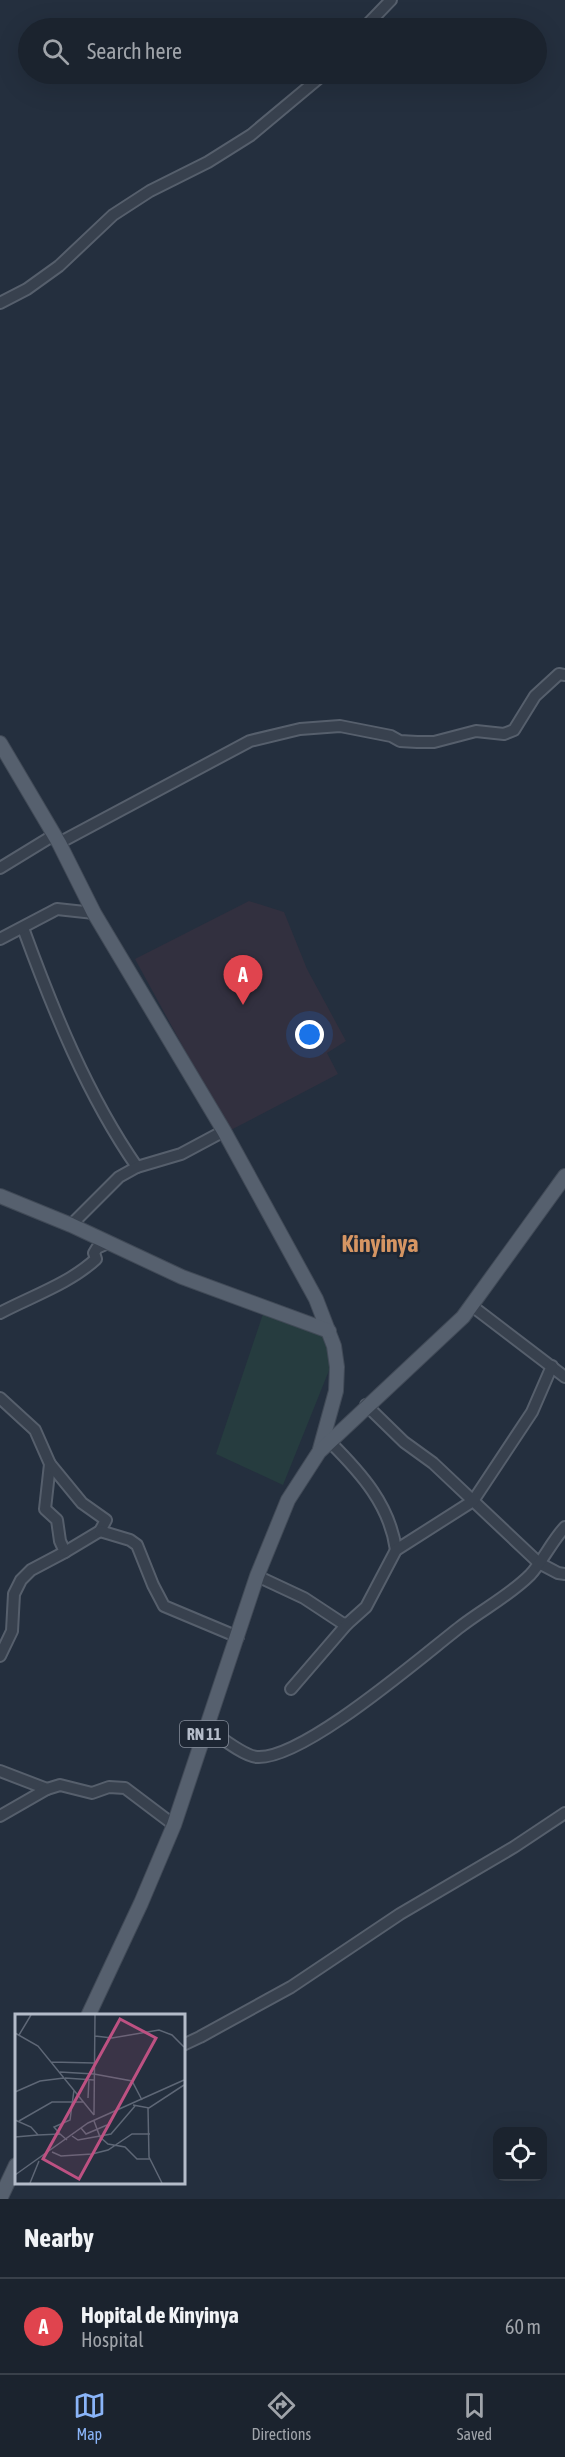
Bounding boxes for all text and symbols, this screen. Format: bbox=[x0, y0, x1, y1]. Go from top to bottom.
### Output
search box bbox=[18, 18, 547, 84]
icon: search bbox=[39, 35, 72, 68]
text: Search here bbox=[87, 38, 182, 64]
pin: A bbox=[224, 956, 262, 1005]
your location bbox=[295, 1020, 324, 1049]
district label: Kinyinya bbox=[342, 1230, 418, 1257]
road number: RN 11 bbox=[180, 1721, 228, 1747]
inset map bbox=[15, 2014, 184, 2184]
map controls bbox=[493, 2127, 547, 2181]
button: locate bbox=[493, 2127, 547, 2181]
text: Nearby bbox=[24, 2223, 94, 2253]
text: Hopital de Kinyinya bbox=[81, 2302, 239, 2328]
text: A bbox=[39, 2315, 48, 2338]
text: 60 m bbox=[505, 2315, 541, 2338]
text: Hospital bbox=[81, 2328, 144, 2351]
tab: Map bbox=[73, 2389, 106, 2443]
tab: Directions bbox=[251, 2389, 311, 2443]
tab: Saved bbox=[457, 2389, 492, 2443]

